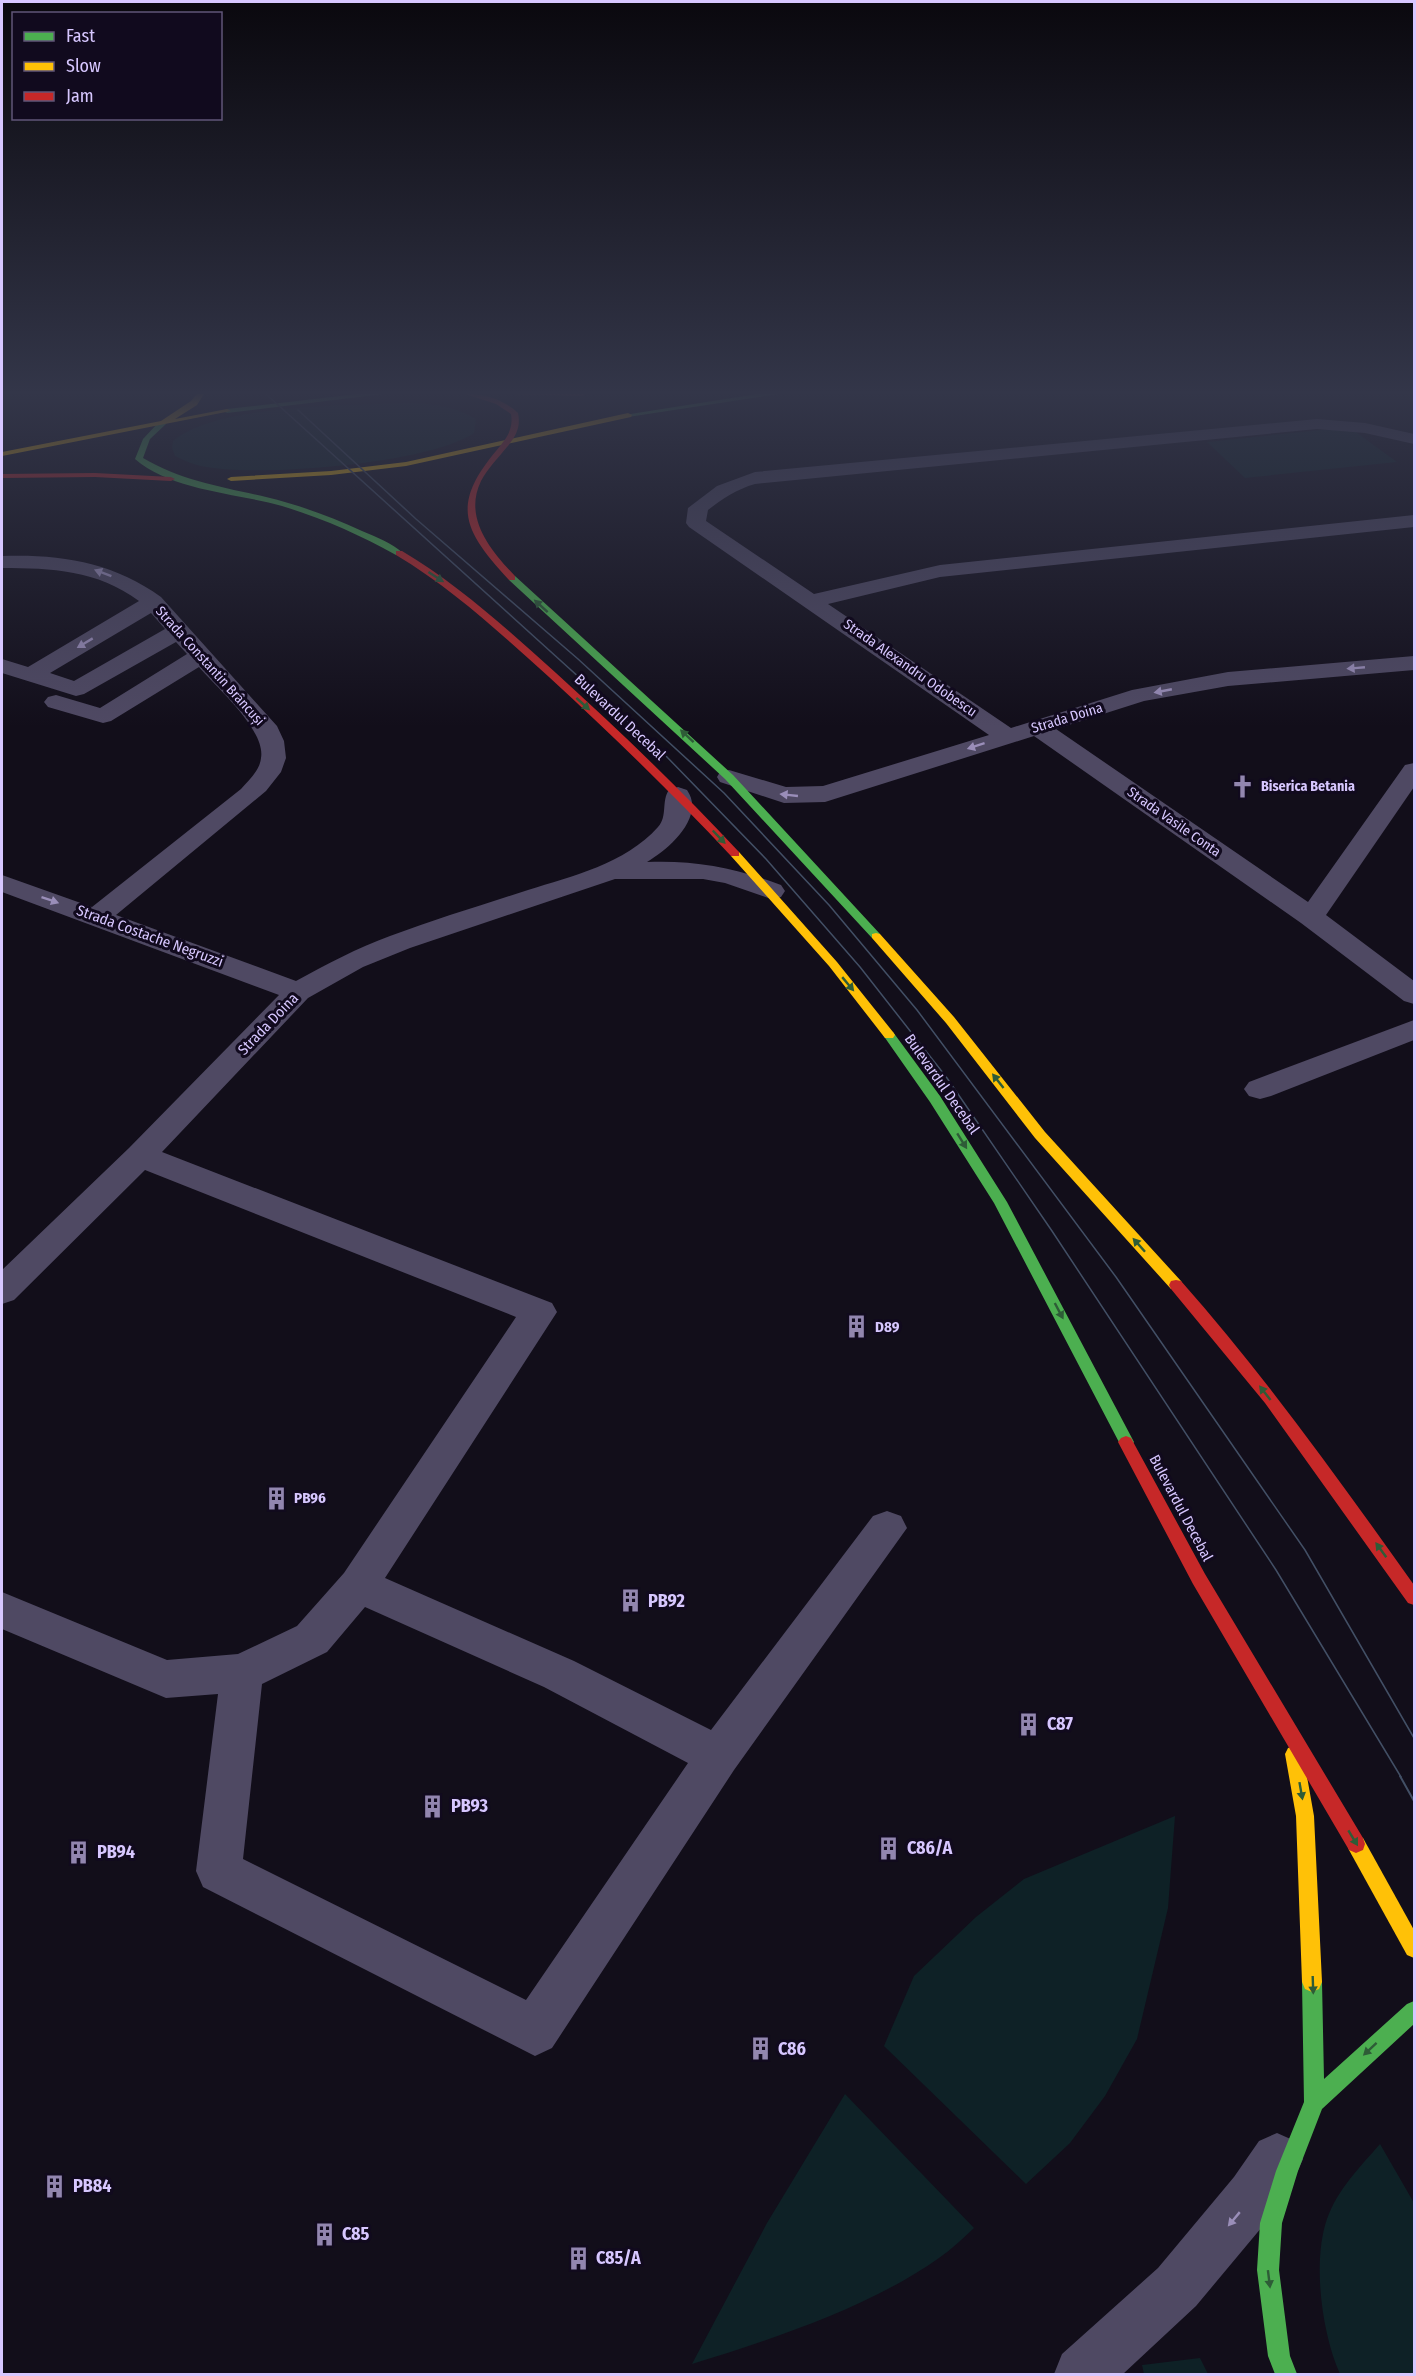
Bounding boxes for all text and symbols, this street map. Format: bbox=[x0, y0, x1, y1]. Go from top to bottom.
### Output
legend bbox=[12, 12, 222, 120]
text: Fast bbox=[66, 25, 95, 47]
text: Slow bbox=[66, 55, 101, 77]
text: Jam bbox=[66, 85, 94, 107]
one-way arrow bbox=[94, 567, 112, 577]
one-way arrow bbox=[428, 571, 444, 582]
one-way arrow bbox=[534, 599, 549, 613]
street label: Strada Constantin Brâncuși bbox=[151, 603, 268, 730]
street label: Strada Alexandru Odobescu bbox=[840, 616, 980, 720]
one-way arrow bbox=[77, 637, 93, 648]
one-way arrow bbox=[1347, 663, 1366, 672]
street label: Bulevardul Decebal bbox=[571, 670, 669, 764]
one-way arrow bbox=[1153, 687, 1172, 696]
one-way arrow bbox=[575, 697, 590, 710]
street label: Strada Doina bbox=[1029, 699, 1105, 737]
one-way arrow bbox=[680, 730, 694, 744]
one-way arrow bbox=[967, 742, 985, 751]
church icon: Biserica Betania bbox=[1230, 773, 1256, 799]
place label: Biserica Betania bbox=[1261, 778, 1355, 795]
street label: Strada Vasile Conta bbox=[1124, 783, 1224, 861]
one-way arrow bbox=[779, 790, 798, 800]
one-way arrow bbox=[712, 830, 726, 845]
one-way arrow bbox=[41, 895, 59, 905]
street label: Strada Costache Negruzzi bbox=[74, 901, 226, 971]
one-way arrow bbox=[841, 976, 854, 991]
street label: Strada Doina bbox=[234, 989, 302, 1059]
street label: Bulevardul Decebal bbox=[901, 1031, 983, 1138]
one-way arrow bbox=[992, 1074, 1004, 1089]
one-way arrow bbox=[957, 1133, 968, 1150]
one-way arrow bbox=[1132, 1237, 1146, 1252]
one-way arrow bbox=[1054, 1302, 1064, 1319]
building icon: D89 bbox=[844, 1314, 870, 1340]
place label: D89 bbox=[875, 1318, 900, 1336]
one-way arrow bbox=[1260, 1386, 1272, 1401]
street label: Bulevardul Decebal bbox=[1145, 1452, 1217, 1564]
building icon: PB96 bbox=[263, 1485, 289, 1511]
place label: PB96 bbox=[294, 1489, 326, 1507]
one-way arrow bbox=[1375, 1543, 1387, 1559]
building icon: PB92 bbox=[617, 1588, 643, 1614]
place label: PB92 bbox=[648, 1590, 685, 1612]
building icon: C87 bbox=[1016, 1711, 1042, 1737]
place label: C87 bbox=[1047, 1713, 1073, 1735]
one-way arrow bbox=[1296, 1781, 1305, 1800]
building icon: PB93 bbox=[420, 1793, 446, 1819]
place label: PB93 bbox=[451, 1795, 488, 1817]
one-way arrow bbox=[1347, 1830, 1358, 1846]
building icon: C86/A bbox=[876, 1835, 902, 1861]
place label: C86/A bbox=[907, 1837, 953, 1859]
building icon: PB94 bbox=[66, 1839, 92, 1865]
place label: PB94 bbox=[97, 1841, 135, 1863]
one-way arrow bbox=[1308, 1976, 1318, 1995]
building icon: C86 bbox=[747, 2036, 773, 2062]
place label: C86 bbox=[778, 2038, 806, 2060]
one-way arrow bbox=[1363, 2042, 1378, 2056]
building icon: PB84 bbox=[42, 2173, 68, 2199]
place label: PB84 bbox=[73, 2175, 112, 2197]
one-way arrow bbox=[1227, 2211, 1240, 2227]
building icon: C85 bbox=[311, 2221, 337, 2247]
place label: C85 bbox=[342, 2223, 370, 2245]
building icon: C85/A bbox=[565, 2245, 591, 2271]
place label: C85/A bbox=[596, 2247, 641, 2269]
one-way arrow bbox=[1264, 2270, 1274, 2289]

